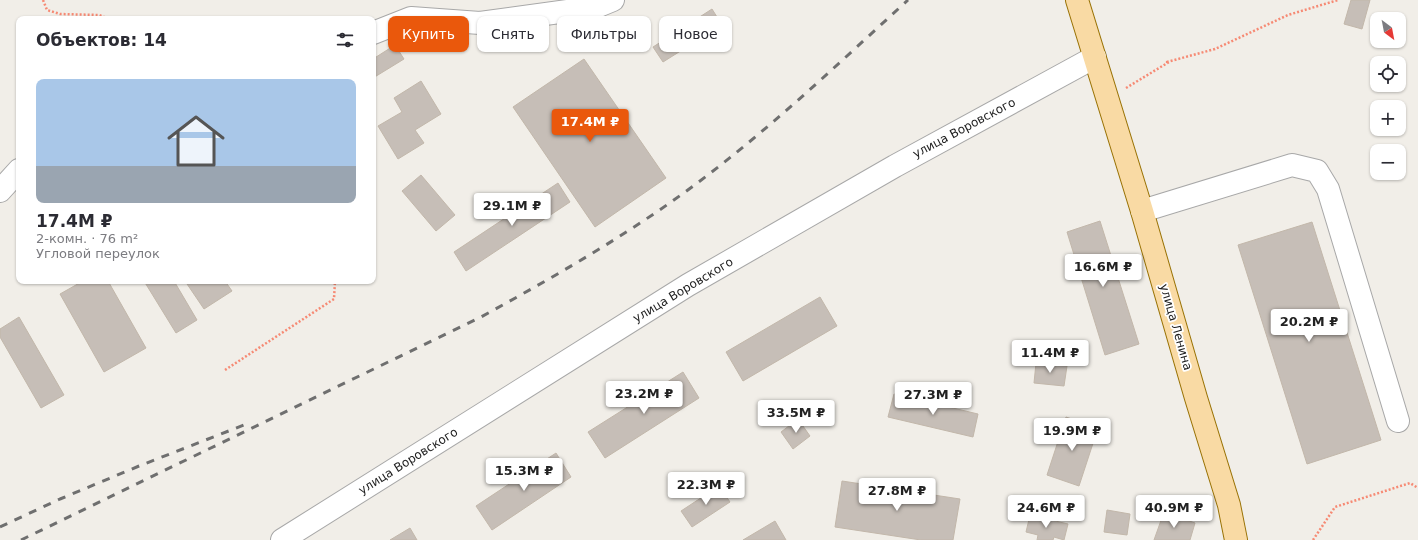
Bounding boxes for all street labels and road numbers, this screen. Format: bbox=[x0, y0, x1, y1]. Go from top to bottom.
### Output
street label: улица Воровского bbox=[910, 95, 1018, 161]
street label: улица Воровского bbox=[630, 255, 736, 325]
street label: улица Ленина bbox=[1157, 282, 1195, 372]
street label: улица Воровского bbox=[356, 425, 460, 497]

